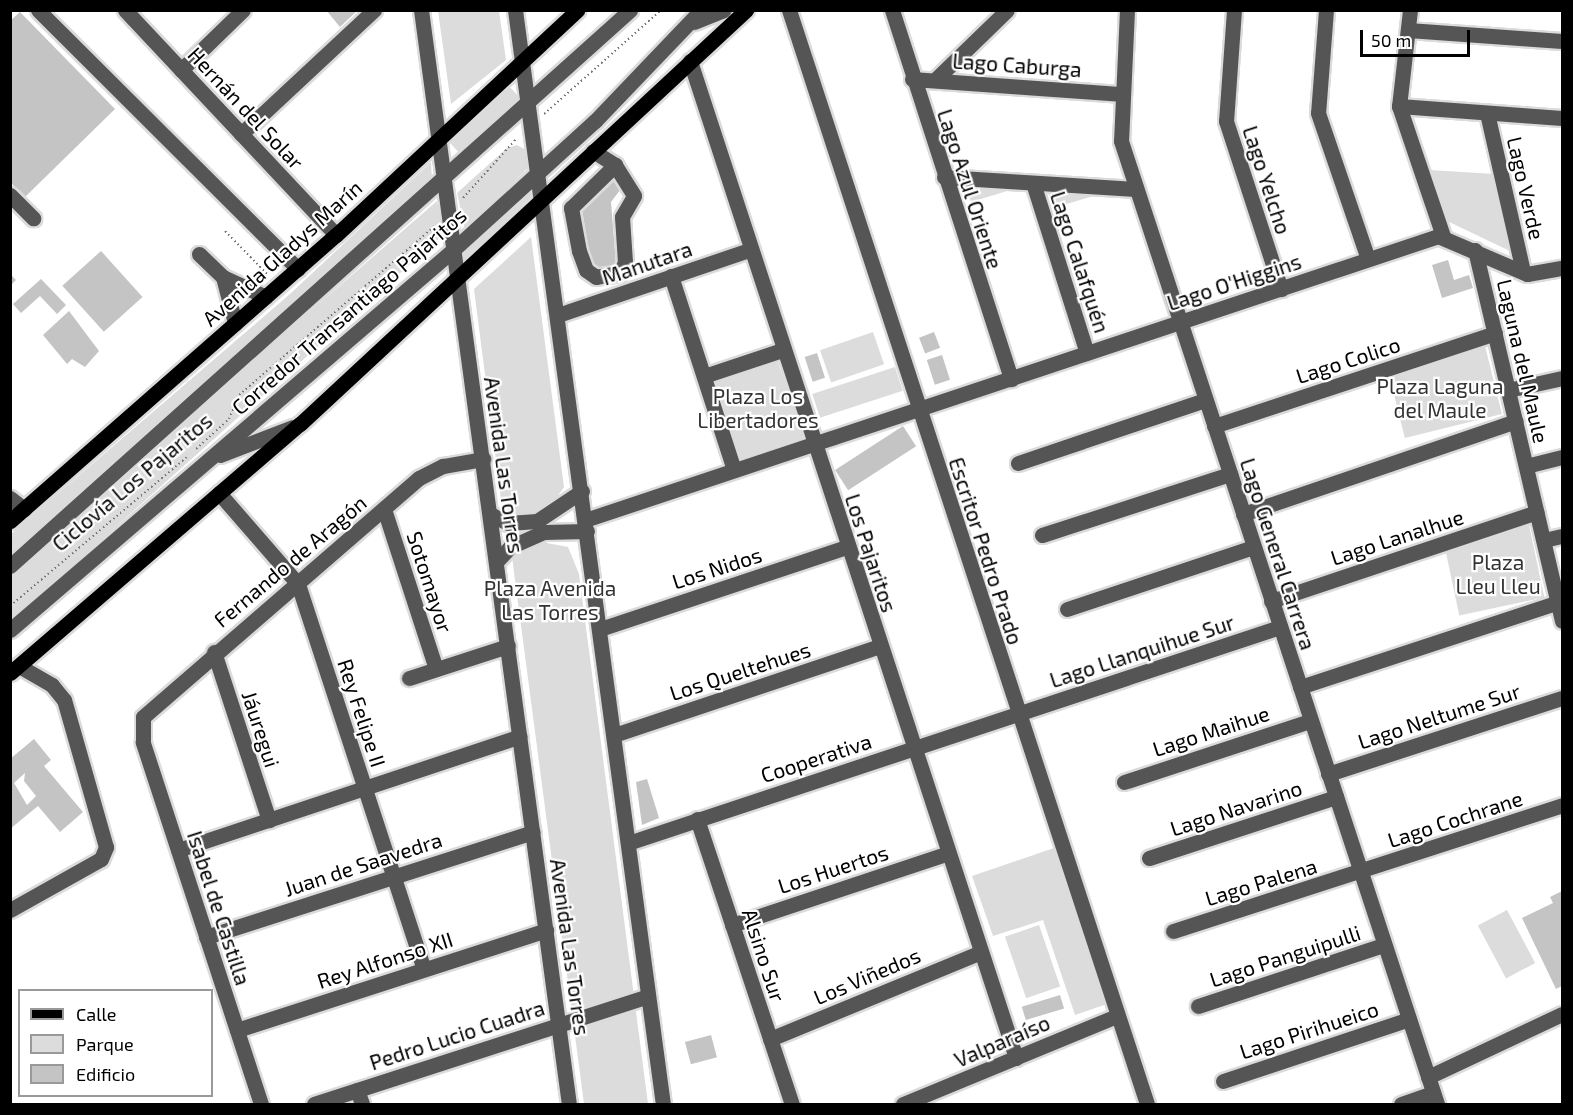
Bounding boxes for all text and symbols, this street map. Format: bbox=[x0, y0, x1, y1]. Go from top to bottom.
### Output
scale bar bbox=[1363, 18, 1472, 56]
text: 50 m bbox=[1371, 29, 1411, 51]
street label: Hernán del Solar bbox=[183, 41, 309, 175]
street label: Lago Caburga bbox=[952, 48, 1082, 82]
street label: Lago Azul Oriente bbox=[932, 105, 1008, 273]
street label: Lago Yelcho bbox=[1238, 122, 1296, 238]
street label: Lago Verde bbox=[1502, 134, 1550, 242]
street label: Avenida Gladys Marín bbox=[197, 175, 367, 331]
street label: Lago Calafquén bbox=[1045, 188, 1115, 336]
street label: Corredor Transantiago Pajaritos bbox=[226, 202, 472, 420]
street label: Manutara bbox=[599, 236, 695, 290]
street label: Lago O'Higgins bbox=[1164, 248, 1304, 316]
street label: Laguna del Maule bbox=[1492, 276, 1554, 446]
street label: Lago Colico bbox=[1293, 331, 1403, 389]
park label: Plaza Laguna del Maule bbox=[1377, 373, 1503, 423]
street label: Avenida Las Torres bbox=[479, 375, 529, 555]
park label: Plaza Los Libertadores bbox=[697, 383, 819, 433]
street label: Ciclovía Los Pajaritos bbox=[47, 408, 217, 556]
street label: Escritor Pedro Prado bbox=[944, 454, 1028, 648]
street label: Lago General Carrera bbox=[1235, 455, 1321, 653]
street label: Fernando de Aragón bbox=[208, 490, 372, 632]
street label: Los Pajaritos bbox=[840, 491, 902, 615]
street label: Lago Lanalhue bbox=[1327, 504, 1467, 570]
street label: Sotomayor bbox=[402, 528, 458, 636]
street label: Los Nidos bbox=[669, 542, 765, 594]
park label: Plaza Lleu Lleu bbox=[1455, 549, 1541, 599]
park label: Plaza Avenida Las Torres bbox=[484, 575, 616, 625]
street label: Lago Llanquihue Sur bbox=[1046, 609, 1238, 693]
street label: Los Queltehues bbox=[666, 636, 814, 706]
street label: Rey Felipe II bbox=[333, 656, 391, 770]
street label: Lago Neltume Sur bbox=[1355, 678, 1523, 754]
street label: Jáuregui bbox=[237, 688, 285, 770]
street label: Lago Maihue bbox=[1149, 700, 1273, 762]
street label: Cooperativa bbox=[757, 728, 875, 788]
street label: Lago Navarino bbox=[1167, 775, 1305, 841]
street label: Lago Cochrane bbox=[1384, 785, 1526, 853]
street label: Isabel de Castilla bbox=[182, 827, 256, 989]
street label: Juan de Saavedra bbox=[281, 827, 445, 901]
street label: Los Huertos bbox=[775, 839, 891, 899]
street label: Lago Palena bbox=[1202, 853, 1320, 911]
street label: Avenida Las Torres bbox=[545, 857, 595, 1037]
street label: Alsino Sur bbox=[737, 905, 791, 1005]
street label: Lago Panguipulli bbox=[1206, 920, 1364, 992]
street label: Rey Alfonso XII bbox=[314, 926, 456, 994]
street label: Los Viñedos bbox=[810, 942, 924, 1010]
legend bbox=[18, 989, 213, 1097]
street label: Pedro Lucio Cuadra bbox=[366, 995, 548, 1075]
street label: Lago Pirihueico bbox=[1236, 996, 1382, 1064]
text: Calle bbox=[76, 1003, 117, 1025]
street label: Valparaíso bbox=[950, 1010, 1054, 1072]
text: Parque bbox=[76, 1033, 134, 1055]
text: Edificio bbox=[76, 1063, 135, 1085]

